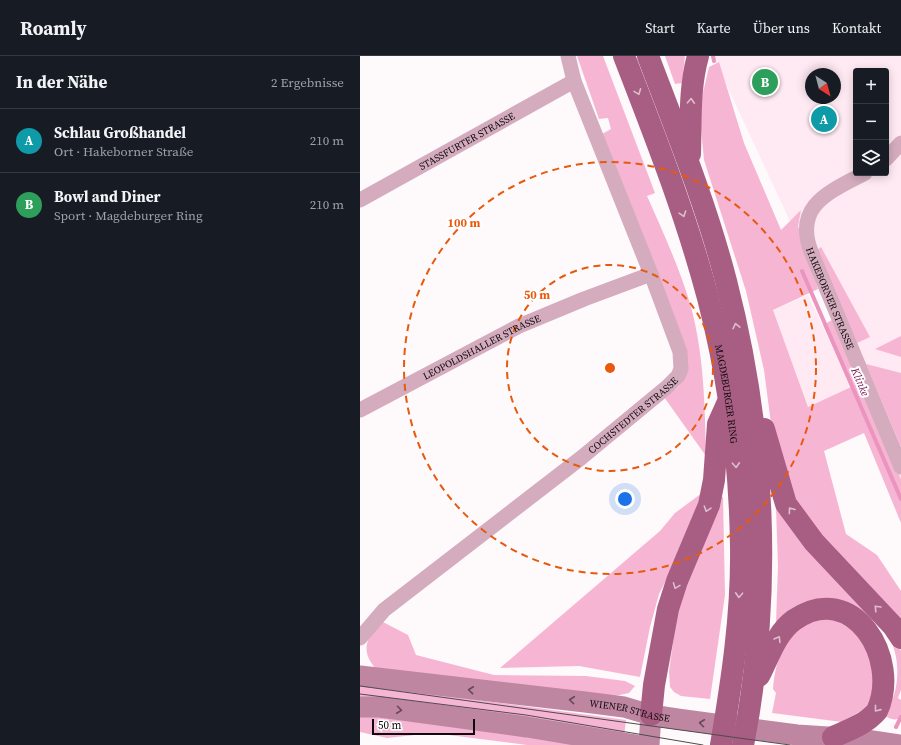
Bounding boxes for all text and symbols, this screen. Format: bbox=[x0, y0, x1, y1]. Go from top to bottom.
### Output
text: Roamly bbox=[20, 15, 87, 41]
text: Start bbox=[645, 18, 675, 38]
text: Karte bbox=[697, 18, 731, 38]
text: Über uns bbox=[753, 18, 810, 38]
text: Kontakt bbox=[832, 18, 881, 38]
pin: B bbox=[752, 67, 778, 97]
north arrow bbox=[805, 68, 841, 104]
map controls bbox=[853, 68, 889, 176]
button: + bbox=[853, 68, 889, 104]
text: In der Nähe bbox=[16, 70, 107, 94]
text: 2 Ergebnisse bbox=[271, 74, 344, 91]
one-way arrow bbox=[634, 89, 642, 96]
one-way arrow bbox=[686, 98, 695, 104]
pin: A bbox=[811, 104, 837, 134]
button: − bbox=[853, 104, 889, 140]
street label: STASSFURTER STRASSE bbox=[416, 109, 517, 173]
text: Schlau Großhandel bbox=[54, 122, 186, 143]
text: A bbox=[25, 132, 33, 149]
text: 210 m bbox=[310, 132, 344, 149]
button: layers bbox=[853, 140, 889, 176]
text: Ort · Hakeborner Straße bbox=[54, 143, 193, 160]
text: Bowl and Diner bbox=[54, 186, 160, 207]
text: B bbox=[25, 196, 33, 213]
text: 210 m bbox=[310, 196, 344, 213]
text: Sport · Magdeburger Ring bbox=[54, 207, 203, 224]
one-way arrow bbox=[678, 211, 687, 218]
text: 100 m bbox=[448, 215, 481, 231]
street label: HAKEBORNER STRASSE bbox=[803, 245, 857, 351]
text: 50 m bbox=[524, 287, 550, 303]
street label: LEOPOLDSHALLER STRASSE bbox=[420, 311, 542, 382]
one-way arrow bbox=[733, 323, 741, 329]
street label: MAGDEBURGER RING bbox=[712, 343, 741, 444]
centre of rings bbox=[603, 361, 617, 375]
water label: Klinke bbox=[847, 365, 873, 399]
street label: COCHSTEDTER STRASSE bbox=[585, 374, 680, 456]
one-way arrow bbox=[732, 462, 741, 468]
your location bbox=[615, 489, 635, 509]
one-way arrow bbox=[703, 506, 712, 513]
one-way arrow bbox=[789, 508, 796, 515]
one-way arrow bbox=[672, 582, 680, 589]
one-way arrow bbox=[735, 592, 743, 598]
one-way arrow bbox=[874, 605, 881, 613]
one-way arrow bbox=[773, 636, 780, 643]
one-way arrow bbox=[468, 686, 474, 695]
one-way arrow bbox=[569, 696, 575, 705]
street label: WIENER STRASSE bbox=[589, 696, 671, 724]
one-way arrow bbox=[875, 704, 882, 712]
one-way arrow bbox=[396, 705, 402, 714]
scale bar bbox=[372, 717, 475, 736]
text: 50 m bbox=[378, 718, 401, 733]
one-way arrow bbox=[699, 719, 706, 728]

